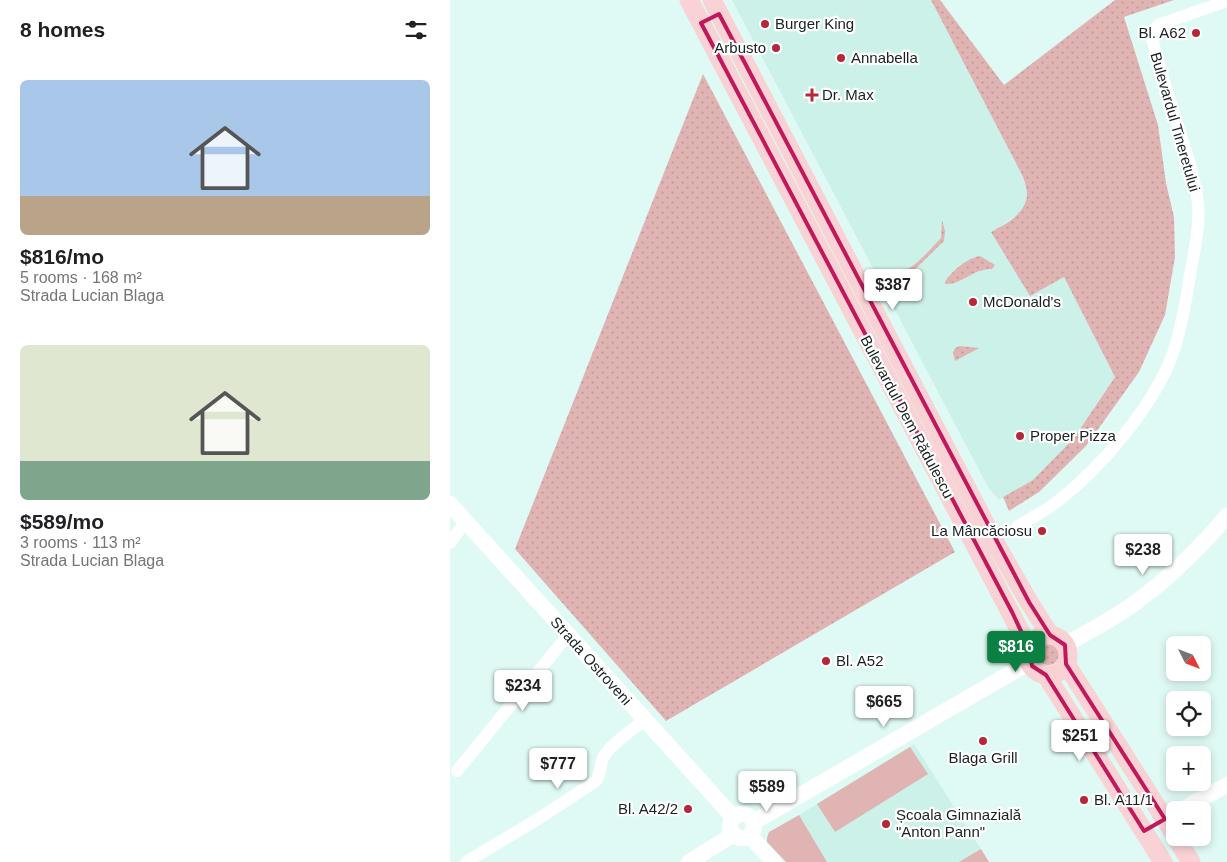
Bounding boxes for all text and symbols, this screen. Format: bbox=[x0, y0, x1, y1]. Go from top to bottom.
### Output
place label: Burger King bbox=[775, 15, 854, 32]
icon: filters bbox=[402, 16, 430, 44]
text: 8 homes bbox=[20, 18, 105, 41]
marker: Burger King bbox=[759, 18, 771, 30]
place label: Bl. A62 bbox=[1138, 24, 1186, 41]
marker: Bl. A62 bbox=[1190, 27, 1202, 39]
place label: Arbusto bbox=[714, 39, 766, 56]
marker: Arbusto bbox=[770, 42, 782, 54]
place label: Annabella bbox=[851, 49, 918, 66]
street label: Bulevardul Tineretului bbox=[1147, 50, 1204, 194]
marker: Annabella bbox=[835, 52, 847, 64]
place label: Dr. Max bbox=[822, 86, 874, 103]
marker: Dr. Max bbox=[806, 89, 818, 101]
icon: home bbox=[180, 113, 270, 203]
text: $816/mo bbox=[20, 245, 104, 268]
pin: $387 bbox=[863, 268, 923, 311]
text: 5 rooms · 168 m² bbox=[20, 269, 142, 286]
text: $387 bbox=[875, 276, 911, 293]
text: Strada Lucian Blaga bbox=[20, 287, 164, 304]
place label: McDonald's bbox=[983, 293, 1061, 310]
marker: McDonald's bbox=[967, 296, 979, 308]
street label: Bulevardul Dem Rădulescu bbox=[857, 333, 958, 501]
icon: home bbox=[180, 378, 270, 468]
place label: Proper Pizza bbox=[1030, 427, 1117, 444]
marker: Proper Pizza bbox=[1014, 430, 1026, 442]
text: $589/mo bbox=[20, 510, 104, 533]
place label: La Mâncăciosu bbox=[931, 522, 1032, 539]
marker: La Mâncăciosu bbox=[1036, 525, 1048, 537]
text: 3 rooms · 113 m² bbox=[20, 534, 141, 551]
pin: $238 bbox=[1113, 534, 1173, 576]
text: $238 bbox=[1125, 541, 1161, 558]
text: Strada Lucian Blaga bbox=[20, 552, 164, 569]
street label: Strada Ostroveni bbox=[547, 613, 635, 708]
pin: $816 bbox=[986, 630, 1046, 673]
north arrow bbox=[1166, 636, 1211, 681]
map controls bbox=[1166, 636, 1211, 846]
text: $816 bbox=[998, 638, 1034, 655]
place label: Bl. A52 bbox=[836, 652, 884, 669]
marker: Bl. A52 bbox=[820, 655, 832, 667]
pin: $234 bbox=[493, 670, 553, 712]
text: $234 bbox=[505, 677, 541, 694]
pin: $665 bbox=[854, 686, 914, 728]
button: locate bbox=[1166, 691, 1211, 736]
text: $665 bbox=[866, 693, 902, 710]
pin: $251 bbox=[1050, 720, 1110, 762]
text: $251 bbox=[1062, 727, 1098, 744]
marker: Blaga Grill bbox=[977, 735, 989, 747]
button: + bbox=[1166, 746, 1211, 791]
pin: $777 bbox=[528, 748, 588, 790]
place label: Blaga Grill bbox=[948, 749, 1018, 766]
text: $777 bbox=[540, 755, 576, 772]
pin: $589 bbox=[737, 770, 797, 813]
text: $589 bbox=[749, 778, 785, 795]
place label: Bl. A11/1 bbox=[1094, 791, 1153, 808]
marker: Bl. A11/1 bbox=[1078, 794, 1090, 806]
place label: Bl. A42/2 bbox=[618, 800, 678, 817]
button: − bbox=[1166, 801, 1211, 846]
marker: Bl. A42/2 bbox=[682, 803, 694, 815]
place label: Școala Gimnazială "Anton Pann" bbox=[896, 806, 1022, 840]
marker: Școala Gimnazială "Anton Pann" bbox=[880, 818, 892, 830]

